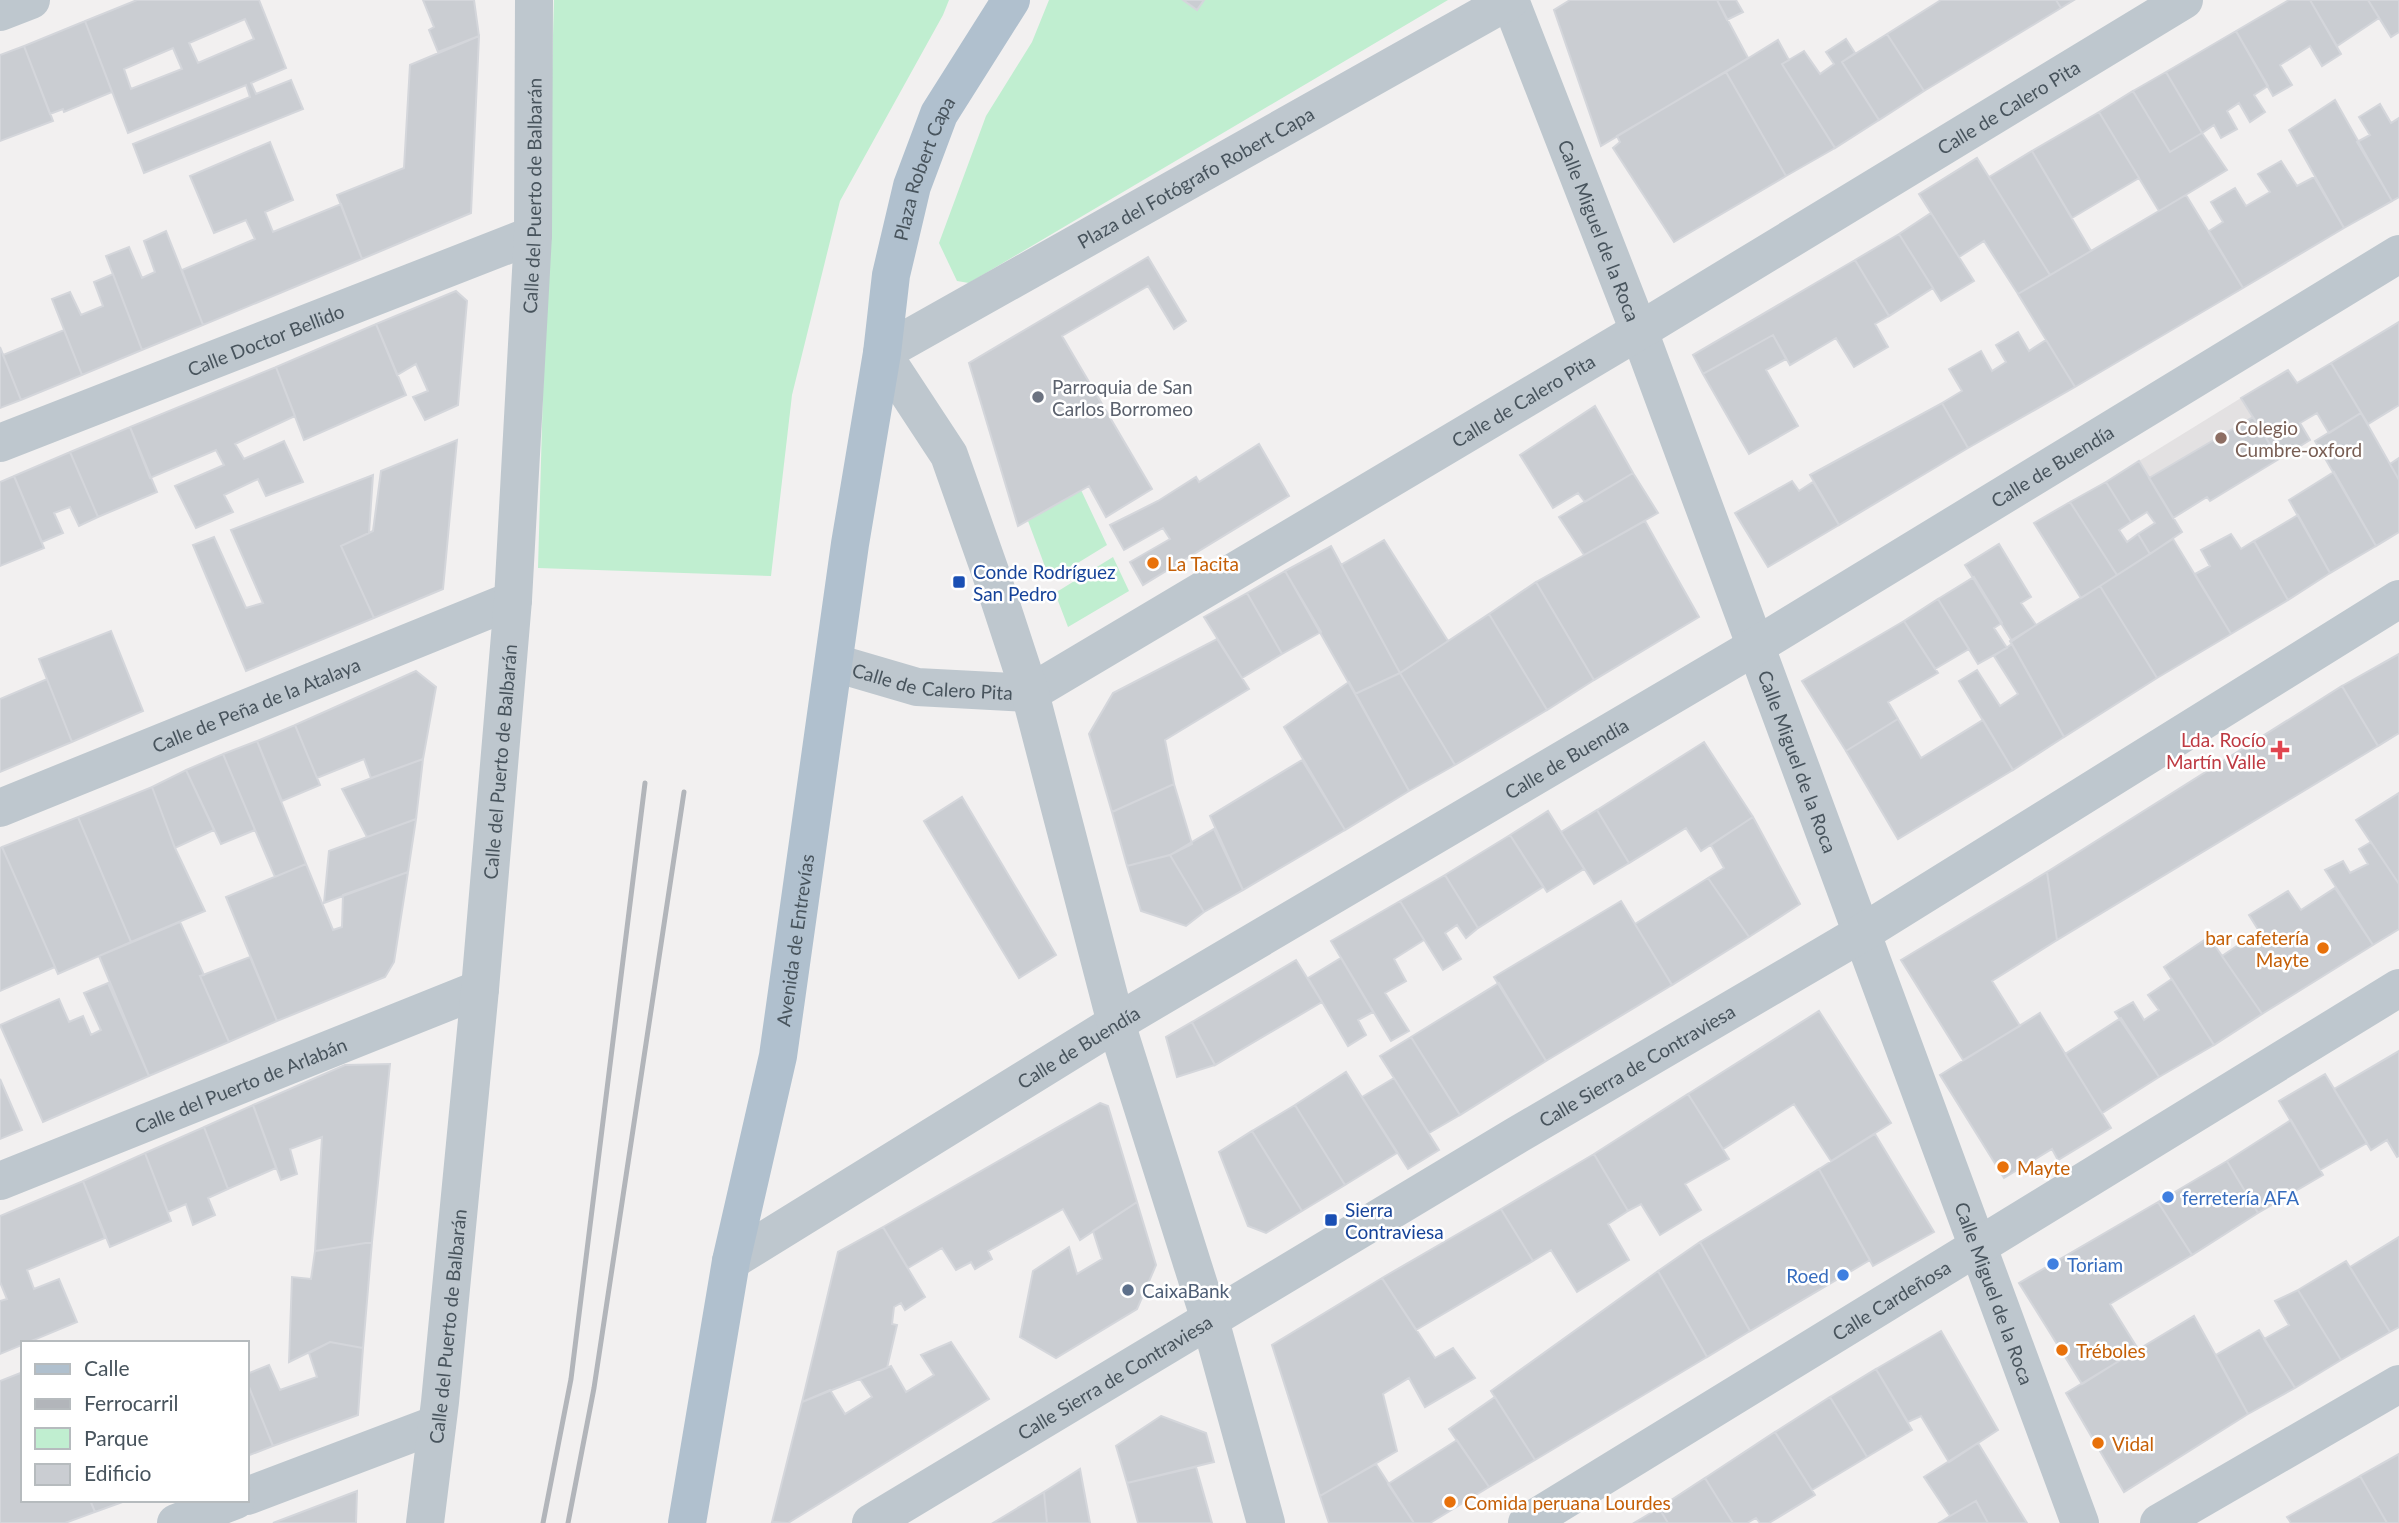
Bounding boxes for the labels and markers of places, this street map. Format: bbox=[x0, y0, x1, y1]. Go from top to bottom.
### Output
place label: Parroquia de San Carlos Borromeo bbox=[1052, 375, 1193, 420]
marker: Parroquia de San Carlos Borromeo bbox=[1030, 389, 1046, 405]
place label: Colegio Cumbre-oxford bbox=[2235, 416, 2362, 461]
marker: Colegio Cumbre-oxford bbox=[2213, 430, 2229, 446]
place label: La Tacita bbox=[1167, 552, 1239, 575]
marker: La Tacita bbox=[1145, 555, 1161, 571]
place label: Conde Rodríguez San Pedro bbox=[973, 560, 1116, 605]
marker: Conde Rodríguez San Pedro bbox=[951, 574, 967, 590]
place label: Lda. Rocío Martín Valle bbox=[2166, 728, 2266, 773]
marker: Lda. Rocío Martín Valle bbox=[2272, 742, 2288, 758]
place label: bar cafetería Mayte bbox=[2205, 926, 2309, 971]
marker: bar cafetería Mayte bbox=[2315, 940, 2331, 956]
place label: Mayte bbox=[2017, 1156, 2070, 1179]
marker: Mayte bbox=[1995, 1159, 2011, 1175]
place label: ferretería AFA bbox=[2182, 1186, 2299, 1209]
marker: ferretería AFA bbox=[2160, 1189, 2176, 1205]
place label: Sierra Contraviesa bbox=[1345, 1198, 1444, 1243]
marker: Sierra Contraviesa bbox=[1323, 1212, 1339, 1228]
place label: Toriam bbox=[2067, 1253, 2123, 1276]
marker: Toriam bbox=[2045, 1256, 2061, 1272]
place label: Roed bbox=[1786, 1264, 1829, 1287]
marker: Roed bbox=[1835, 1267, 1851, 1283]
place label: CaixaBank bbox=[1142, 1279, 1230, 1302]
marker: CaixaBank bbox=[1120, 1282, 1136, 1298]
place label: Tréboles bbox=[2076, 1339, 2146, 1362]
marker: Tréboles bbox=[2054, 1342, 2070, 1358]
place label: Vidal bbox=[2112, 1432, 2154, 1455]
marker: Vidal bbox=[2090, 1435, 2106, 1451]
place label: Comida peruana Lourdes bbox=[1464, 1491, 1671, 1514]
marker: Comida peruana Lourdes bbox=[1442, 1494, 1458, 1510]

